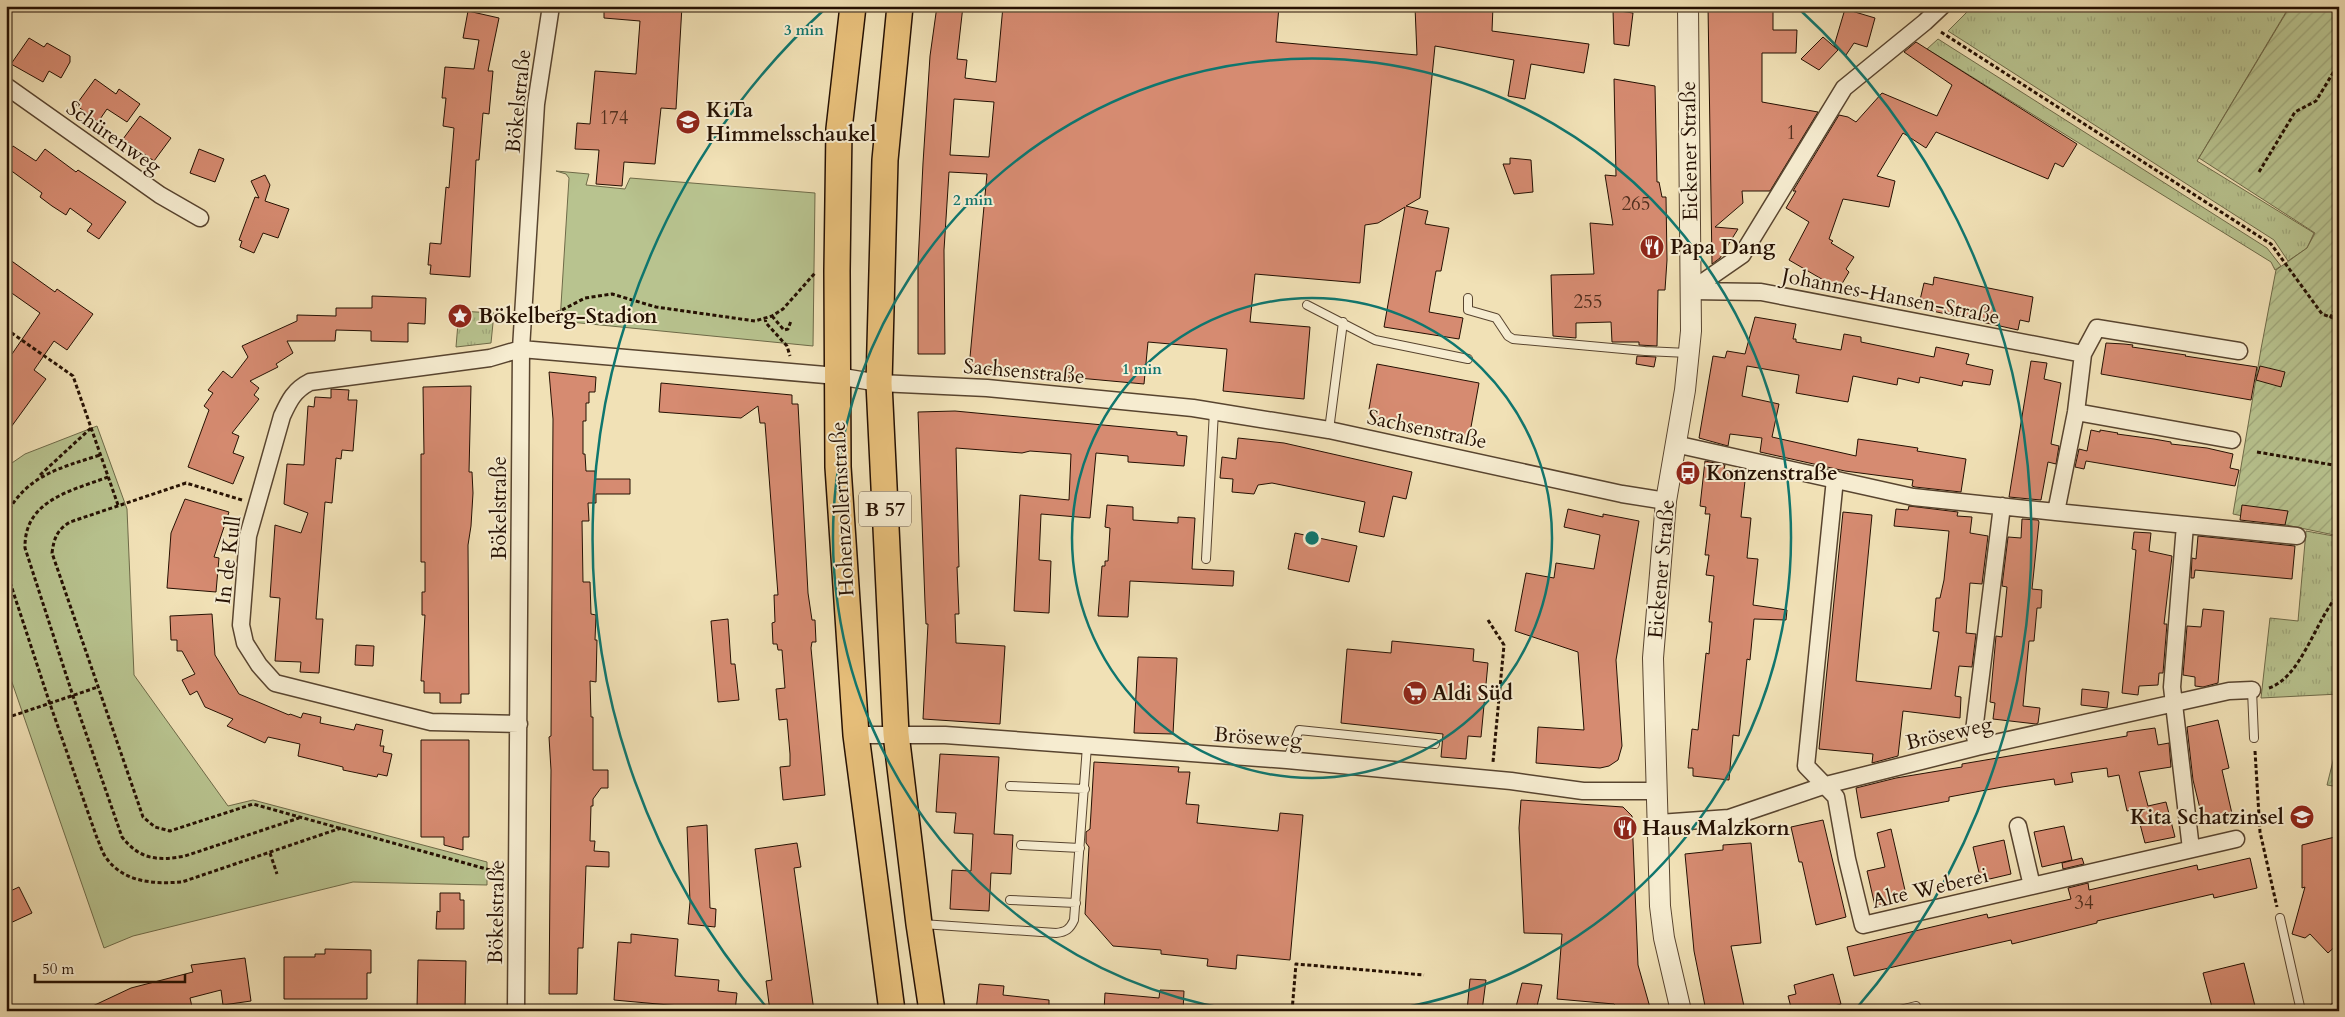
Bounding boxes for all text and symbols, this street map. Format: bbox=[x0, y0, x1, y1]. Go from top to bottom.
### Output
text: 3 min bbox=[784, 20, 824, 40]
street label: Bökelstraße bbox=[499, 48, 538, 154]
street label: Eickener Straße bbox=[1674, 81, 1705, 221]
street label: Schürenweg bbox=[60, 94, 167, 181]
place label: KiTa Himmelsschaukel bbox=[706, 96, 876, 149]
house number: 174 bbox=[599, 105, 629, 131]
school or university icon: KiTa Himmelsschaukel bbox=[675, 109, 701, 135]
house number: 1 bbox=[1786, 120, 1796, 146]
text: 2 min bbox=[953, 190, 993, 210]
house number: 265 bbox=[1621, 191, 1651, 217]
place label: Papa Dang bbox=[1670, 233, 1776, 262]
restaurant icon: Papa Dang bbox=[1639, 234, 1665, 260]
street label: Johannes-Hansen-Straße bbox=[1777, 261, 2002, 332]
house number: 255 bbox=[1573, 289, 1603, 315]
place label: Bökelberg-Stadion bbox=[478, 302, 658, 331]
place icon: Bökelberg-Stadion bbox=[447, 303, 473, 329]
street label: Sachsenstraße bbox=[962, 352, 1086, 391]
text: 1 min bbox=[1122, 359, 1162, 379]
street label: Sachsenstraße bbox=[1364, 403, 1489, 456]
street label: Hohenzollernstraße bbox=[823, 421, 862, 597]
street label: Bökelstraße bbox=[485, 456, 514, 560]
place label: Konzenstraße bbox=[1706, 459, 1838, 488]
bus stop icon: Konzenstraße bbox=[1675, 460, 1701, 486]
road number: B 57 bbox=[859, 492, 911, 526]
street label: Eickener Straße bbox=[1641, 498, 1682, 640]
street label: In de Kull bbox=[209, 514, 248, 606]
centre of rings bbox=[1303, 529, 1321, 547]
place label: Aldi Süd bbox=[1432, 679, 1513, 708]
supermarket icon: Aldi Süd bbox=[1402, 680, 1428, 706]
street label: Bröseweg bbox=[1903, 709, 1995, 758]
street label: Bröseweg bbox=[1213, 720, 1303, 755]
place label: Kita Schatzinsel bbox=[2130, 803, 2284, 832]
school or university icon: Kita Schatzinsel bbox=[2289, 804, 2315, 830]
place label: Haus Malzkorn bbox=[1642, 814, 1790, 843]
restaurant icon: Haus Malzkorn bbox=[1612, 815, 1638, 841]
street label: Bökelstraße bbox=[481, 860, 512, 964]
street label: Alte Weberei bbox=[1869, 861, 1991, 916]
house number: 34 bbox=[2074, 890, 2094, 916]
scale bar bbox=[35, 952, 185, 984]
text: 50 m bbox=[42, 959, 74, 979]

